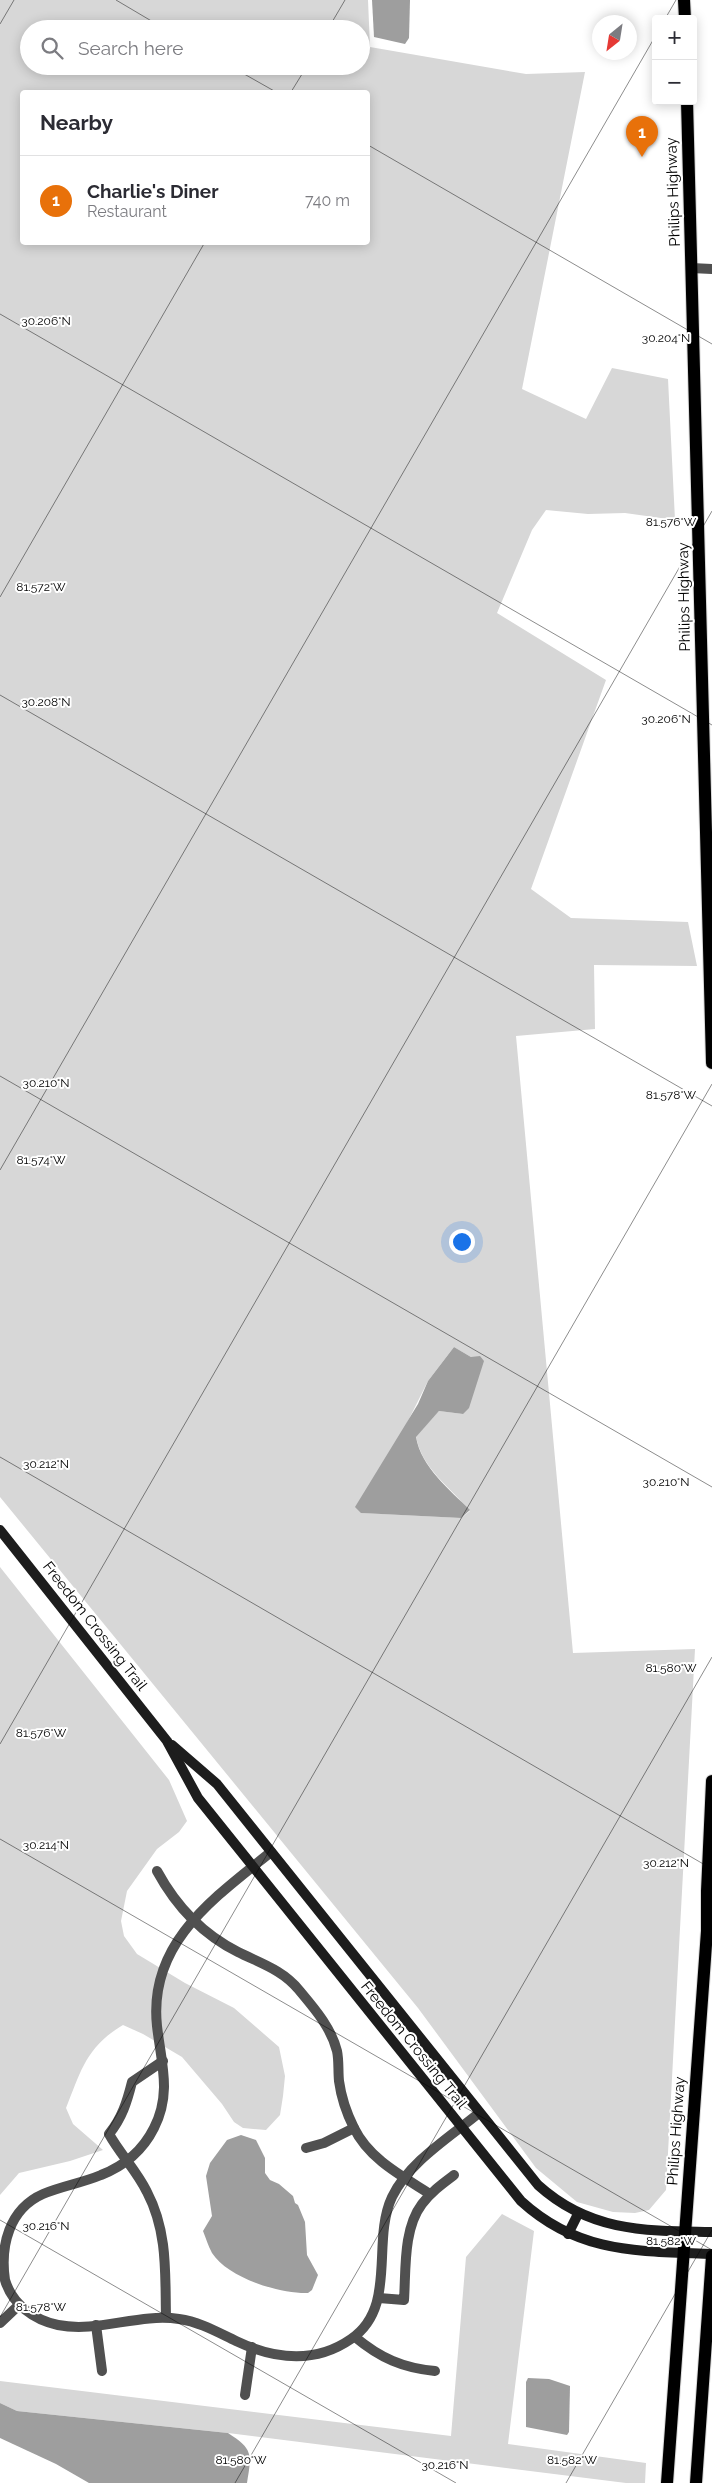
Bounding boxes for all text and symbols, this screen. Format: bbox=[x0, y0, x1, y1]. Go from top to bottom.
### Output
north arrow bbox=[592, 15, 637, 60]
map controls bbox=[652, 15, 697, 105]
button: + bbox=[652, 15, 697, 60]
search box bbox=[20, 20, 370, 75]
icon: search bbox=[38, 34, 66, 62]
text: Search here bbox=[78, 37, 184, 59]
button: − bbox=[652, 60, 697, 105]
text: Nearby bbox=[40, 110, 113, 135]
pin: 1 bbox=[626, 116, 658, 157]
street label: Philips Highway bbox=[662, 137, 684, 247]
text: Charlie's Diner bbox=[87, 180, 219, 202]
text: 1 bbox=[52, 191, 60, 210]
text: 740 m bbox=[305, 191, 350, 210]
text: Restaurant bbox=[87, 202, 167, 221]
text: 30.206°N bbox=[21, 314, 71, 328]
text: 30.204°N bbox=[642, 331, 690, 345]
text: 81.576°W bbox=[646, 515, 697, 529]
street label: Philips Highway bbox=[674, 542, 694, 652]
text: 81.572°W bbox=[16, 580, 66, 594]
text: 30.208°N bbox=[21, 695, 71, 709]
text: 30.206°N bbox=[641, 712, 691, 726]
text: 30.210°N bbox=[23, 1076, 69, 1090]
text: 81.578°W bbox=[646, 1088, 697, 1102]
text: 81.574°W bbox=[17, 1153, 66, 1167]
your location bbox=[449, 1229, 475, 1255]
text: 30.212°N bbox=[23, 1457, 69, 1471]
text: 30.210°N bbox=[643, 1475, 689, 1489]
street label: Freedom Crossing Trail bbox=[39, 1558, 152, 1695]
text: 81.580°W bbox=[645, 1661, 697, 1675]
text: 81.576°W bbox=[16, 1726, 67, 1740]
text: 30.214°N bbox=[23, 1838, 69, 1852]
text: 30.212°N bbox=[643, 1856, 689, 1870]
street label: Freedom Crossing Trail bbox=[357, 1978, 472, 2113]
street label: Philips Highway bbox=[663, 2076, 689, 2186]
text: 30.216°N bbox=[22, 2219, 70, 2233]
text: 81.582°W bbox=[646, 2234, 696, 2248]
text: 81.578°W bbox=[16, 2300, 67, 2314]
text: 81.580°W bbox=[215, 2453, 267, 2467]
text: 81.582°W bbox=[547, 2453, 597, 2467]
text: 30.216°N bbox=[421, 2458, 469, 2472]

